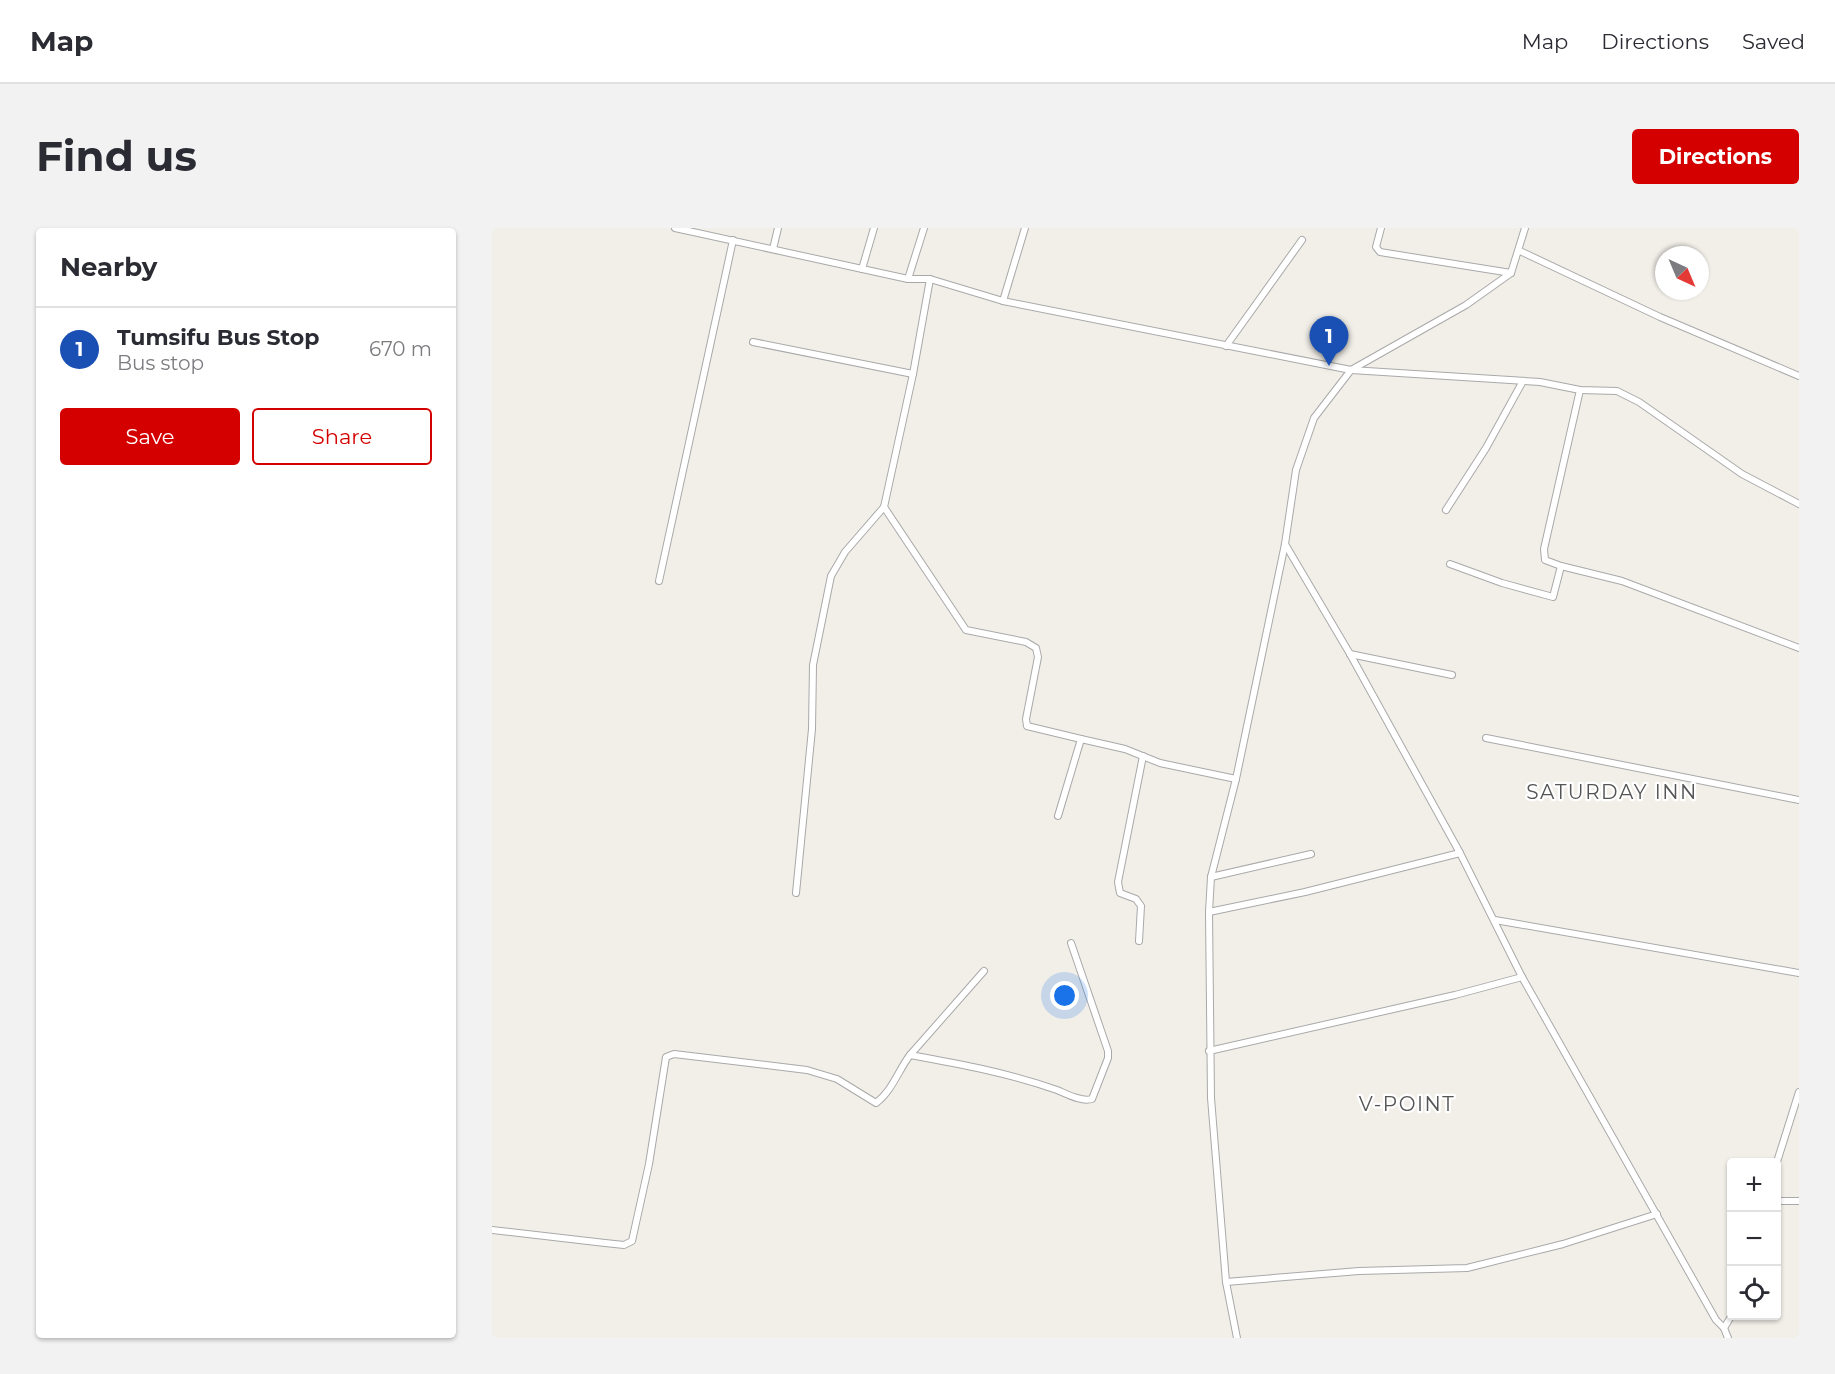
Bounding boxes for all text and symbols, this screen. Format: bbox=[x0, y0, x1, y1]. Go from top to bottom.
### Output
text: Map bbox=[30, 24, 93, 58]
text: Map bbox=[1522, 29, 1568, 54]
text: Directions bbox=[1601, 29, 1709, 54]
text: Saved bbox=[1742, 29, 1805, 54]
button: Directions bbox=[1632, 129, 1799, 184]
text: Find us bbox=[36, 130, 197, 182]
north arrow bbox=[1655, 246, 1709, 300]
text: Nearby bbox=[60, 251, 157, 283]
pin: 1 bbox=[1310, 316, 1348, 366]
text: Tumsifu Bus Stop bbox=[117, 324, 319, 351]
text: 1 bbox=[76, 337, 83, 361]
text: 670 m bbox=[369, 337, 432, 361]
text: Bus stop bbox=[117, 351, 204, 375]
button: Save bbox=[60, 408, 240, 465]
button: Share bbox=[252, 408, 432, 465]
district label: SATURDAY INN bbox=[1526, 780, 1698, 804]
your location bbox=[1050, 981, 1079, 1010]
district label: V-POINT bbox=[1359, 1092, 1455, 1116]
map controls bbox=[1727, 1158, 1781, 1320]
button: + bbox=[1727, 1158, 1781, 1212]
button: − bbox=[1727, 1212, 1781, 1266]
button: locate bbox=[1727, 1266, 1781, 1320]

